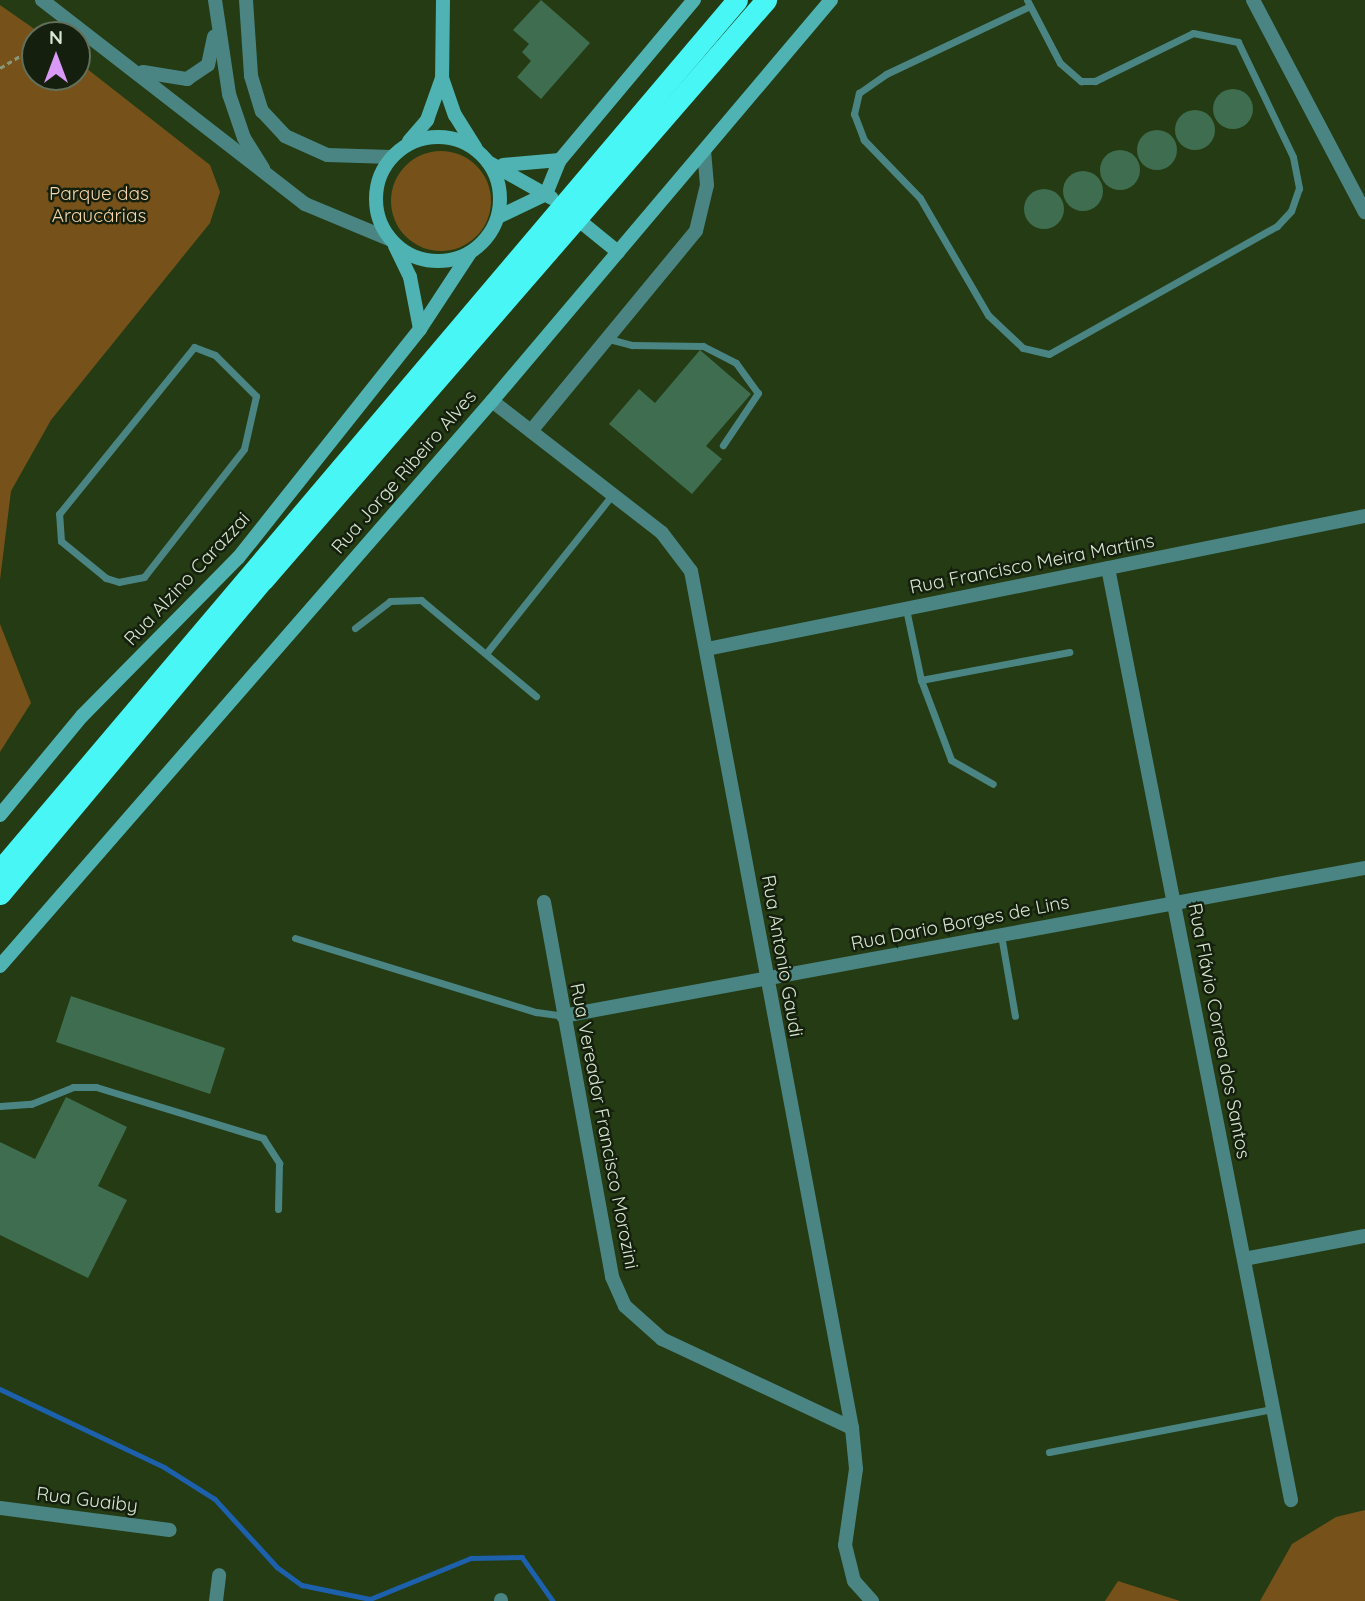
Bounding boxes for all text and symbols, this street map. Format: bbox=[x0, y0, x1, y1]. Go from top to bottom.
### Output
north arrow bbox=[21, 21, 91, 91]
text: N bbox=[49, 25, 63, 49]
park label: Parque das Araucárias bbox=[49, 183, 149, 227]
street label: Rua Jorge Ribeiro Alves bbox=[327, 386, 481, 558]
street label: Rua Alzino Carazzai bbox=[119, 508, 255, 650]
street label: Rua Francisco Meira Martins bbox=[908, 529, 1156, 599]
street label: Rua Antonio Gaudi bbox=[757, 873, 807, 1039]
street label: Rua Dario Borges de Lins bbox=[849, 891, 1071, 955]
street label: Rua Flávio Correa dos Santos bbox=[1183, 901, 1255, 1161]
street label: Rua Vereador Francisco Morozini bbox=[565, 981, 643, 1271]
street label: Rua Guaiby bbox=[35, 1482, 139, 1518]

